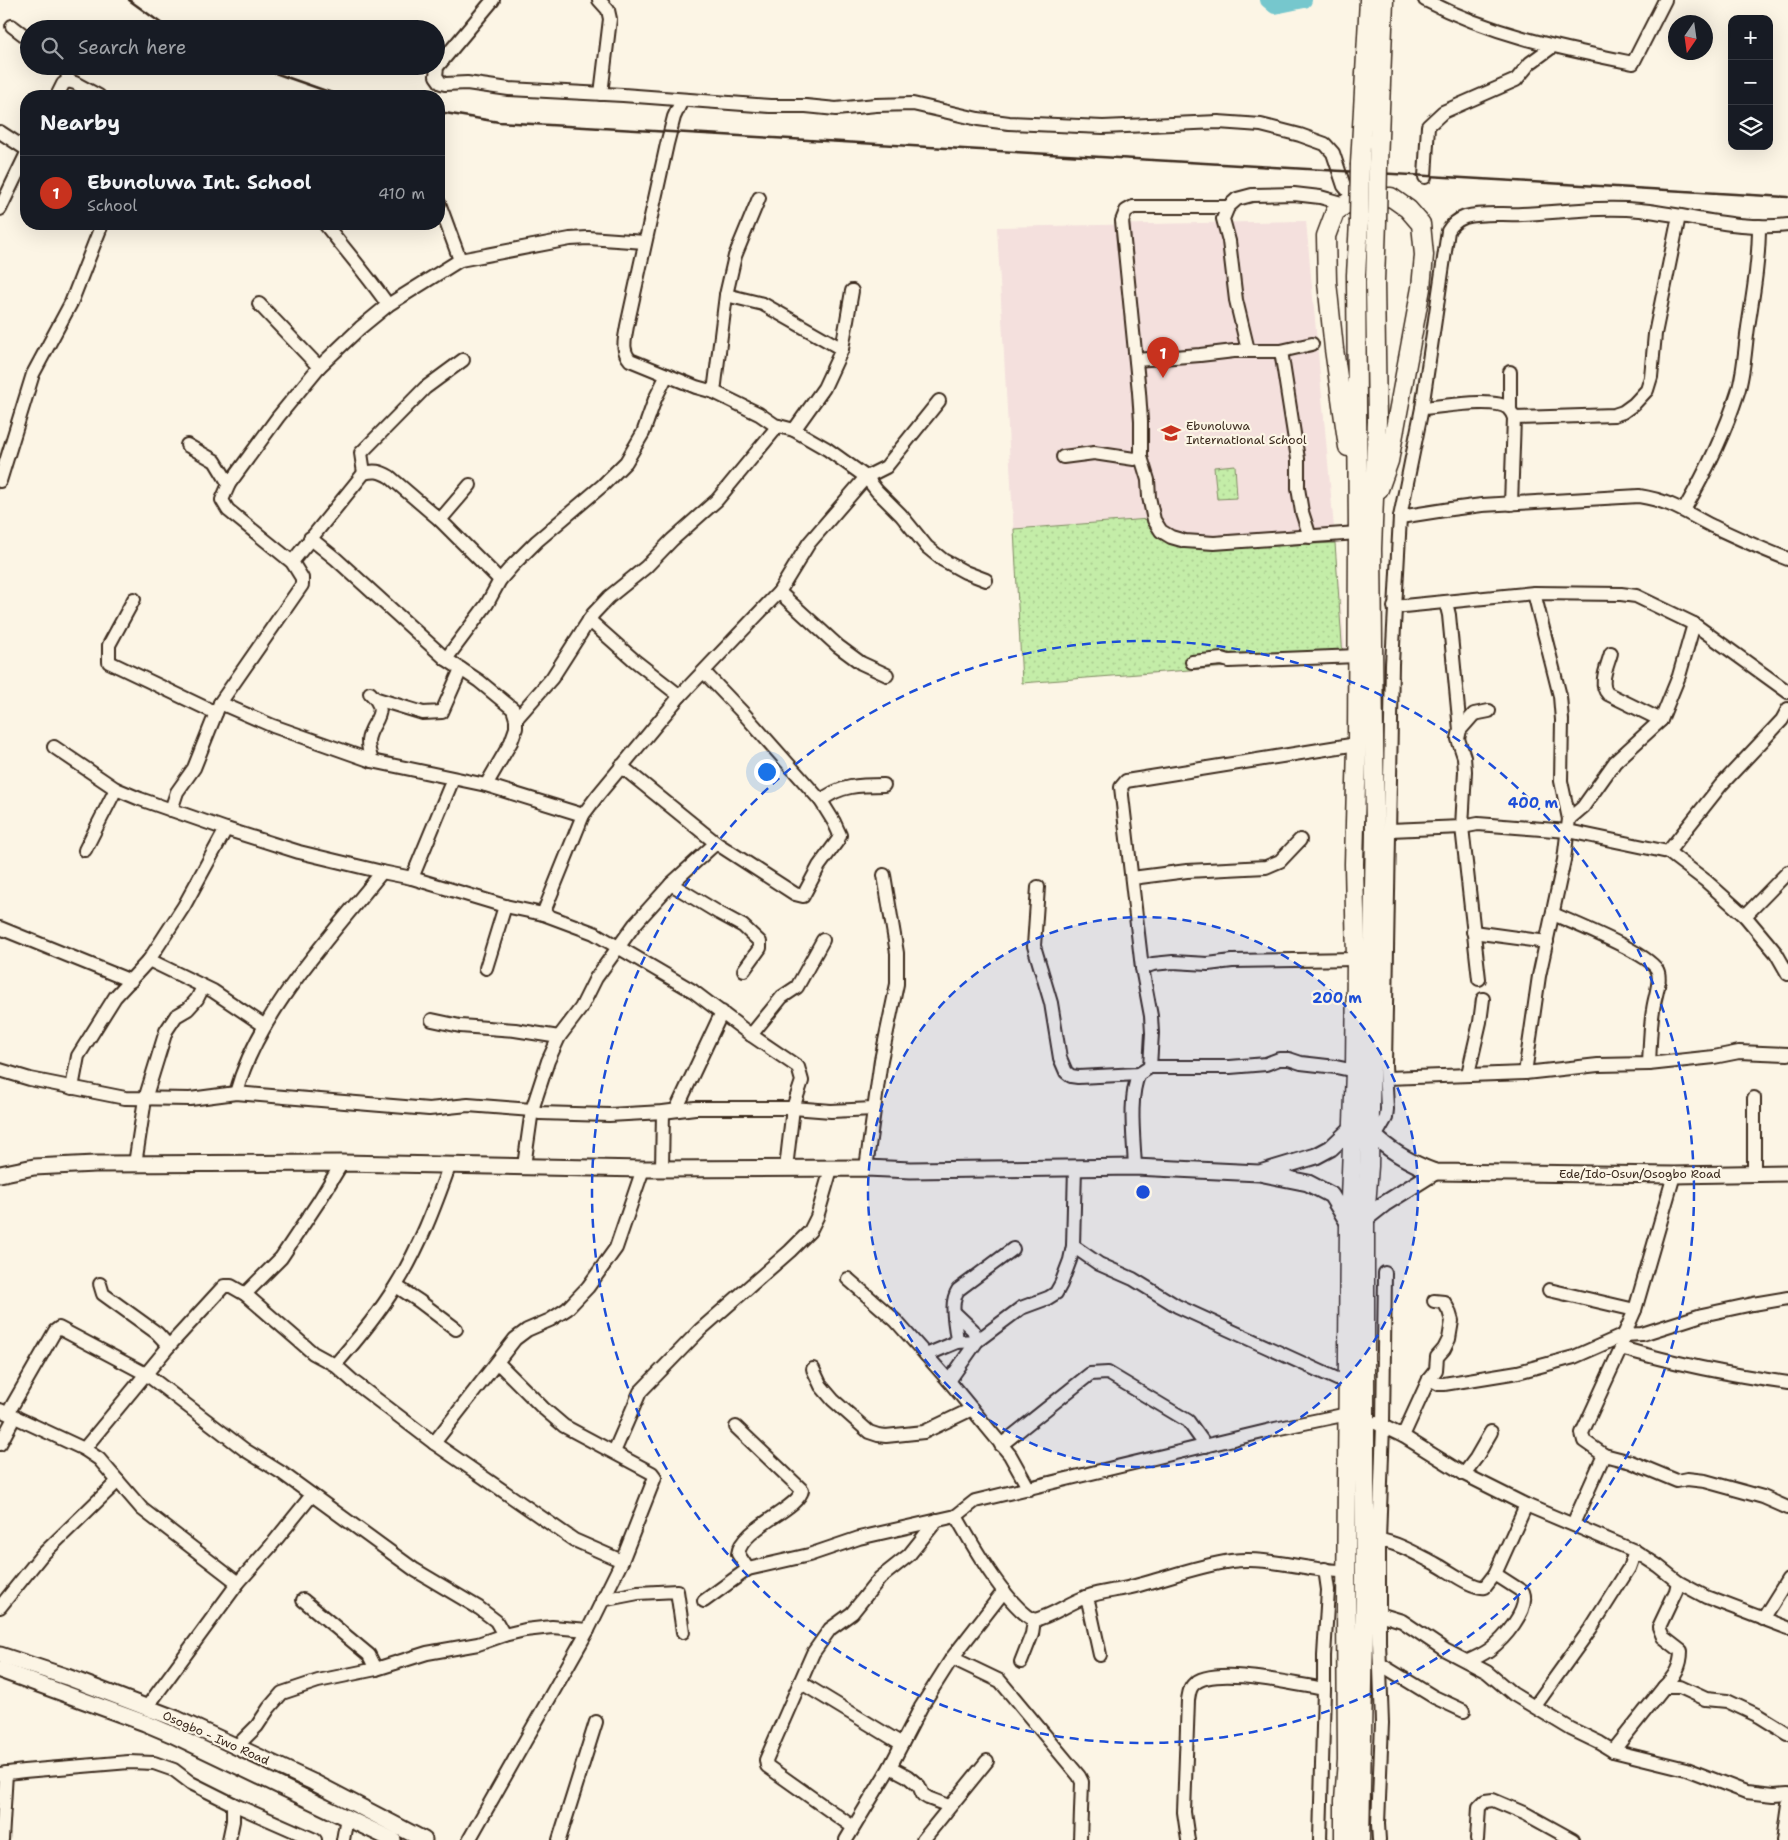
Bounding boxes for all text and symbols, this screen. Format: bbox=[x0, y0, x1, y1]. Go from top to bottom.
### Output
north arrow bbox=[1668, 15, 1713, 60]
map controls bbox=[1728, 15, 1773, 150]
button: + bbox=[1728, 15, 1773, 60]
search box bbox=[20, 20, 445, 75]
icon: search bbox=[38, 34, 66, 62]
text: Search here bbox=[78, 35, 187, 60]
button: − bbox=[1728, 60, 1773, 105]
button: layers bbox=[1728, 105, 1773, 150]
text: Nearby bbox=[40, 109, 120, 137]
text: Ebunoluwa Int. School bbox=[87, 170, 311, 195]
text: 1 bbox=[52, 183, 60, 204]
text: 410 m bbox=[378, 183, 425, 204]
text: School bbox=[87, 195, 137, 216]
pin: 1 bbox=[1147, 337, 1179, 378]
place label: Ebunoluwa International School bbox=[1186, 418, 1307, 448]
school or university icon: Ebunoluwa International School bbox=[1160, 422, 1182, 444]
your location bbox=[754, 759, 780, 785]
text: 400 m bbox=[1508, 793, 1558, 813]
text: 200 m bbox=[1312, 988, 1362, 1008]
street label: Ede/Ido-Osun/Osogbo Road bbox=[1559, 1166, 1721, 1182]
centre of rings bbox=[1134, 1183, 1152, 1201]
street label: Osogbo - Iwo Road bbox=[160, 1707, 272, 1769]

